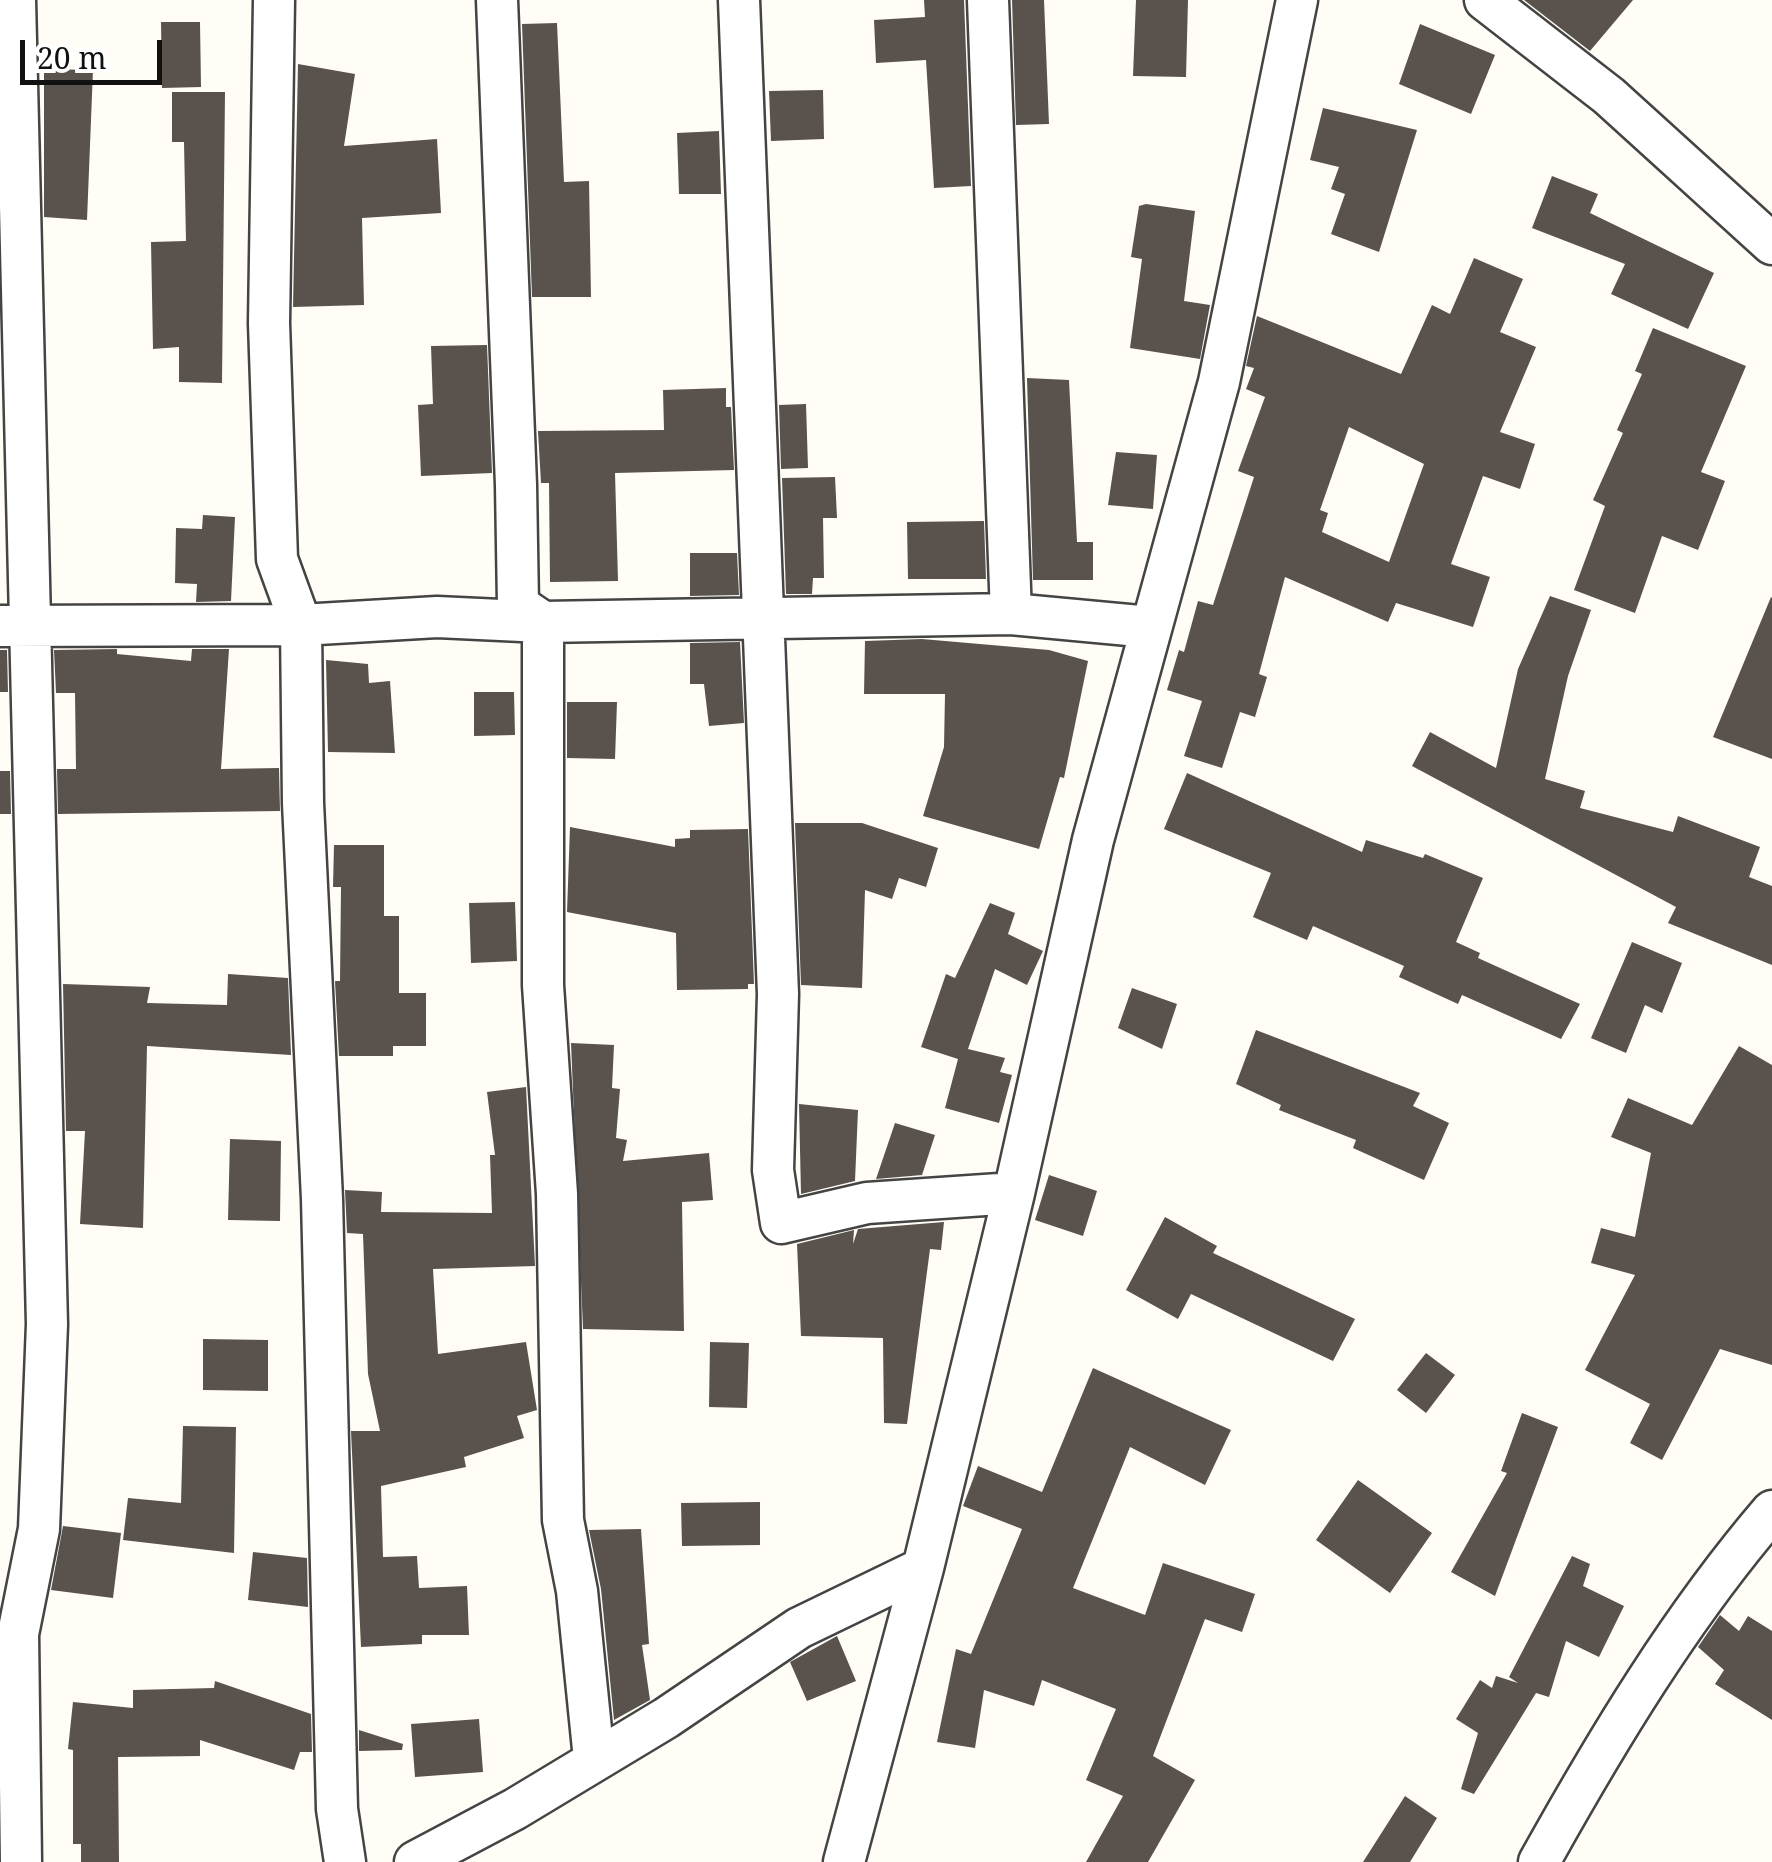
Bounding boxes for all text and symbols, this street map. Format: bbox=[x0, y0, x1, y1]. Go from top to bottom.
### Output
scale bar bbox=[25, 20, 168, 82]
text: 20 m bbox=[37, 37, 107, 78]

